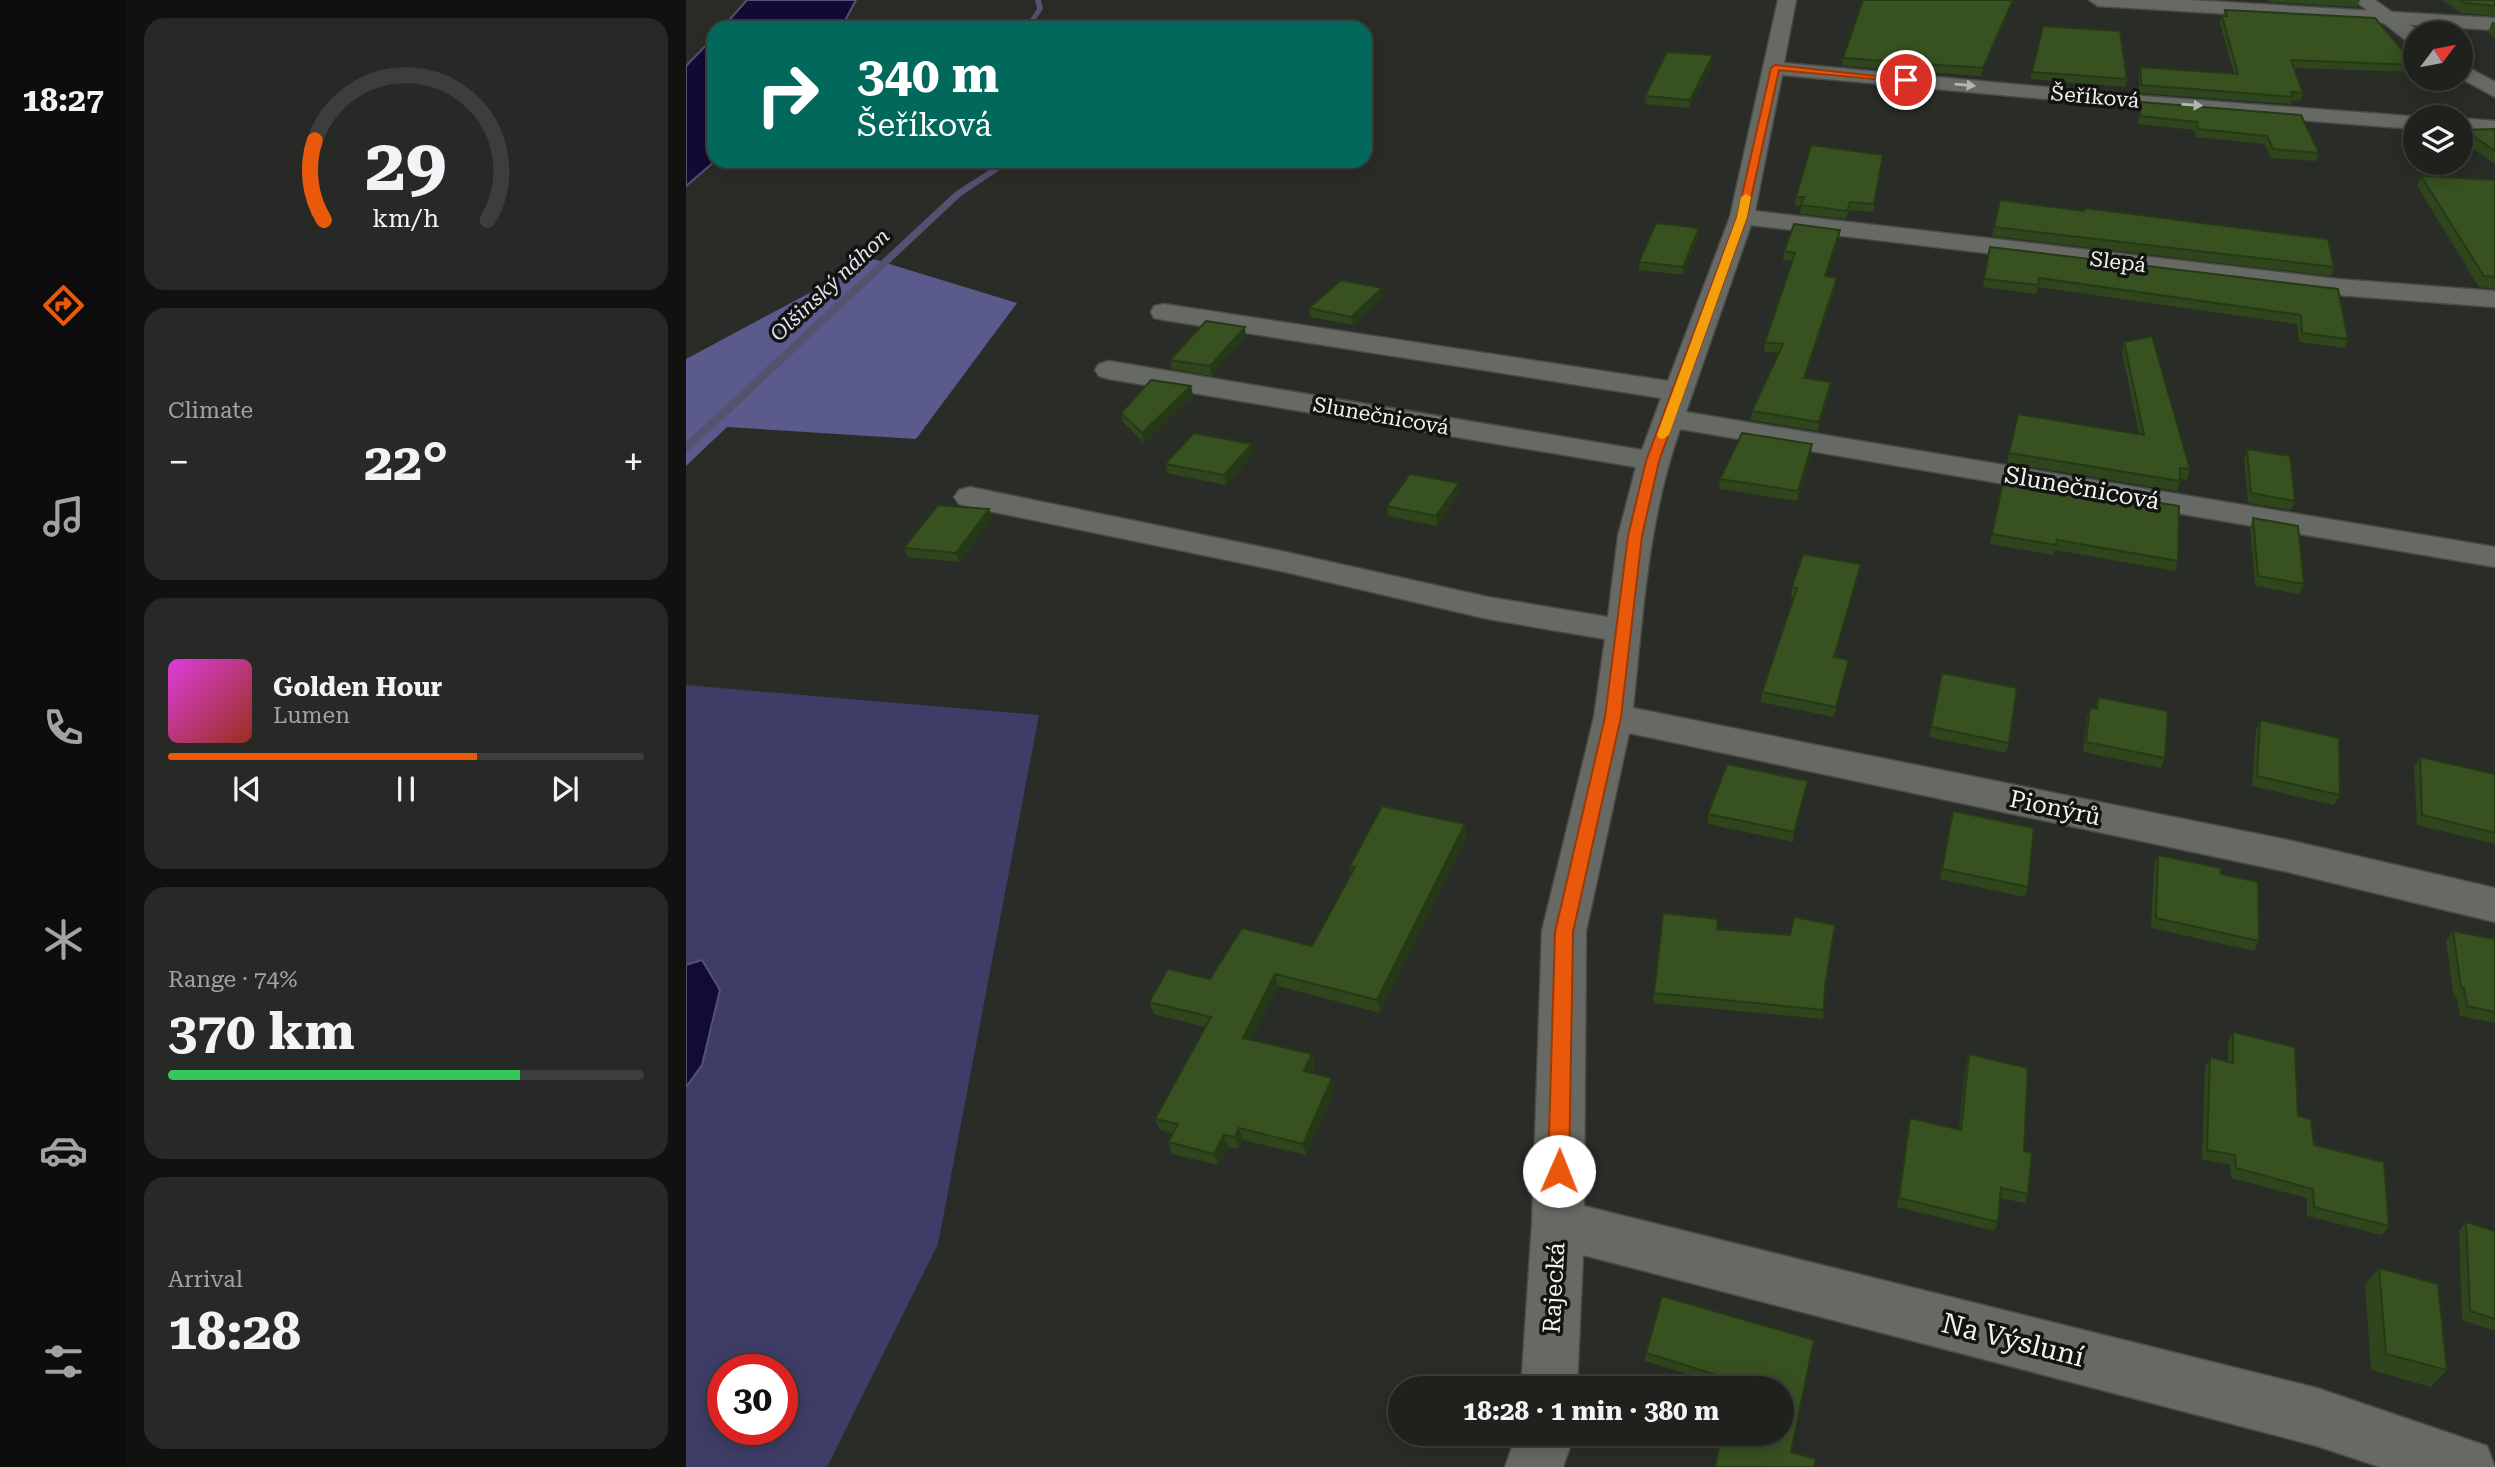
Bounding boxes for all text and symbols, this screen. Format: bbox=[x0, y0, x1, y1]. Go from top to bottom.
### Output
north arrow bbox=[2403, 21, 2473, 91]
map controls bbox=[2403, 21, 2473, 175]
text: 340 m bbox=[857, 47, 999, 104]
icon: right bbox=[742, 49, 833, 140]
pin bbox=[1876, 50, 1936, 110]
icon: arrive bbox=[1887, 61, 1925, 99]
one-way arrow bbox=[1954, 80, 1976, 91]
street label: Šeříková bbox=[2050, 80, 2141, 113]
text: 18:27 bbox=[22, 81, 104, 119]
one-way arrow bbox=[2181, 100, 2203, 111]
button: layers bbox=[2403, 105, 2473, 175]
text: Šeříková bbox=[857, 106, 992, 144]
text: 29 bbox=[365, 123, 447, 208]
text: km/h bbox=[373, 204, 439, 233]
water label: Olšinský náhon bbox=[766, 224, 894, 346]
street label: Slepá bbox=[2089, 247, 2148, 277]
icon: directions bbox=[39, 281, 88, 330]
street label: Slunečnicová bbox=[1311, 392, 1451, 440]
text: Climate bbox=[168, 397, 253, 424]
text: 22° bbox=[364, 432, 448, 493]
text: − bbox=[168, 440, 189, 484]
text: + bbox=[623, 440, 644, 484]
street label: Slunečnicová bbox=[2002, 461, 2162, 515]
icon: music bbox=[39, 492, 88, 541]
text: Golden Hour bbox=[273, 672, 442, 702]
text: Lumen bbox=[273, 702, 350, 729]
icon: phone bbox=[39, 703, 88, 752]
icon: previous bbox=[228, 770, 266, 808]
icon: pause bbox=[387, 770, 425, 808]
icon: next bbox=[546, 770, 584, 808]
street label: Pionýrů bbox=[2007, 785, 2103, 831]
icon: climate bbox=[39, 915, 88, 964]
text: Range · 74% bbox=[168, 966, 297, 993]
text: 370 km bbox=[168, 1001, 355, 1062]
icon: car bbox=[39, 1126, 88, 1175]
position arrow bbox=[1522, 1134, 1596, 1208]
street label: Rajecká bbox=[1538, 1242, 1570, 1334]
text: Arrival bbox=[168, 1266, 243, 1293]
text: 18:28 bbox=[168, 1301, 301, 1362]
street label: Na Výsluní bbox=[1938, 1306, 2088, 1374]
icon: filters bbox=[39, 1337, 88, 1386]
speed limit sign: 30 bbox=[707, 1354, 798, 1445]
text: 18:28 · 1 min · 380 m bbox=[1463, 1396, 1719, 1426]

